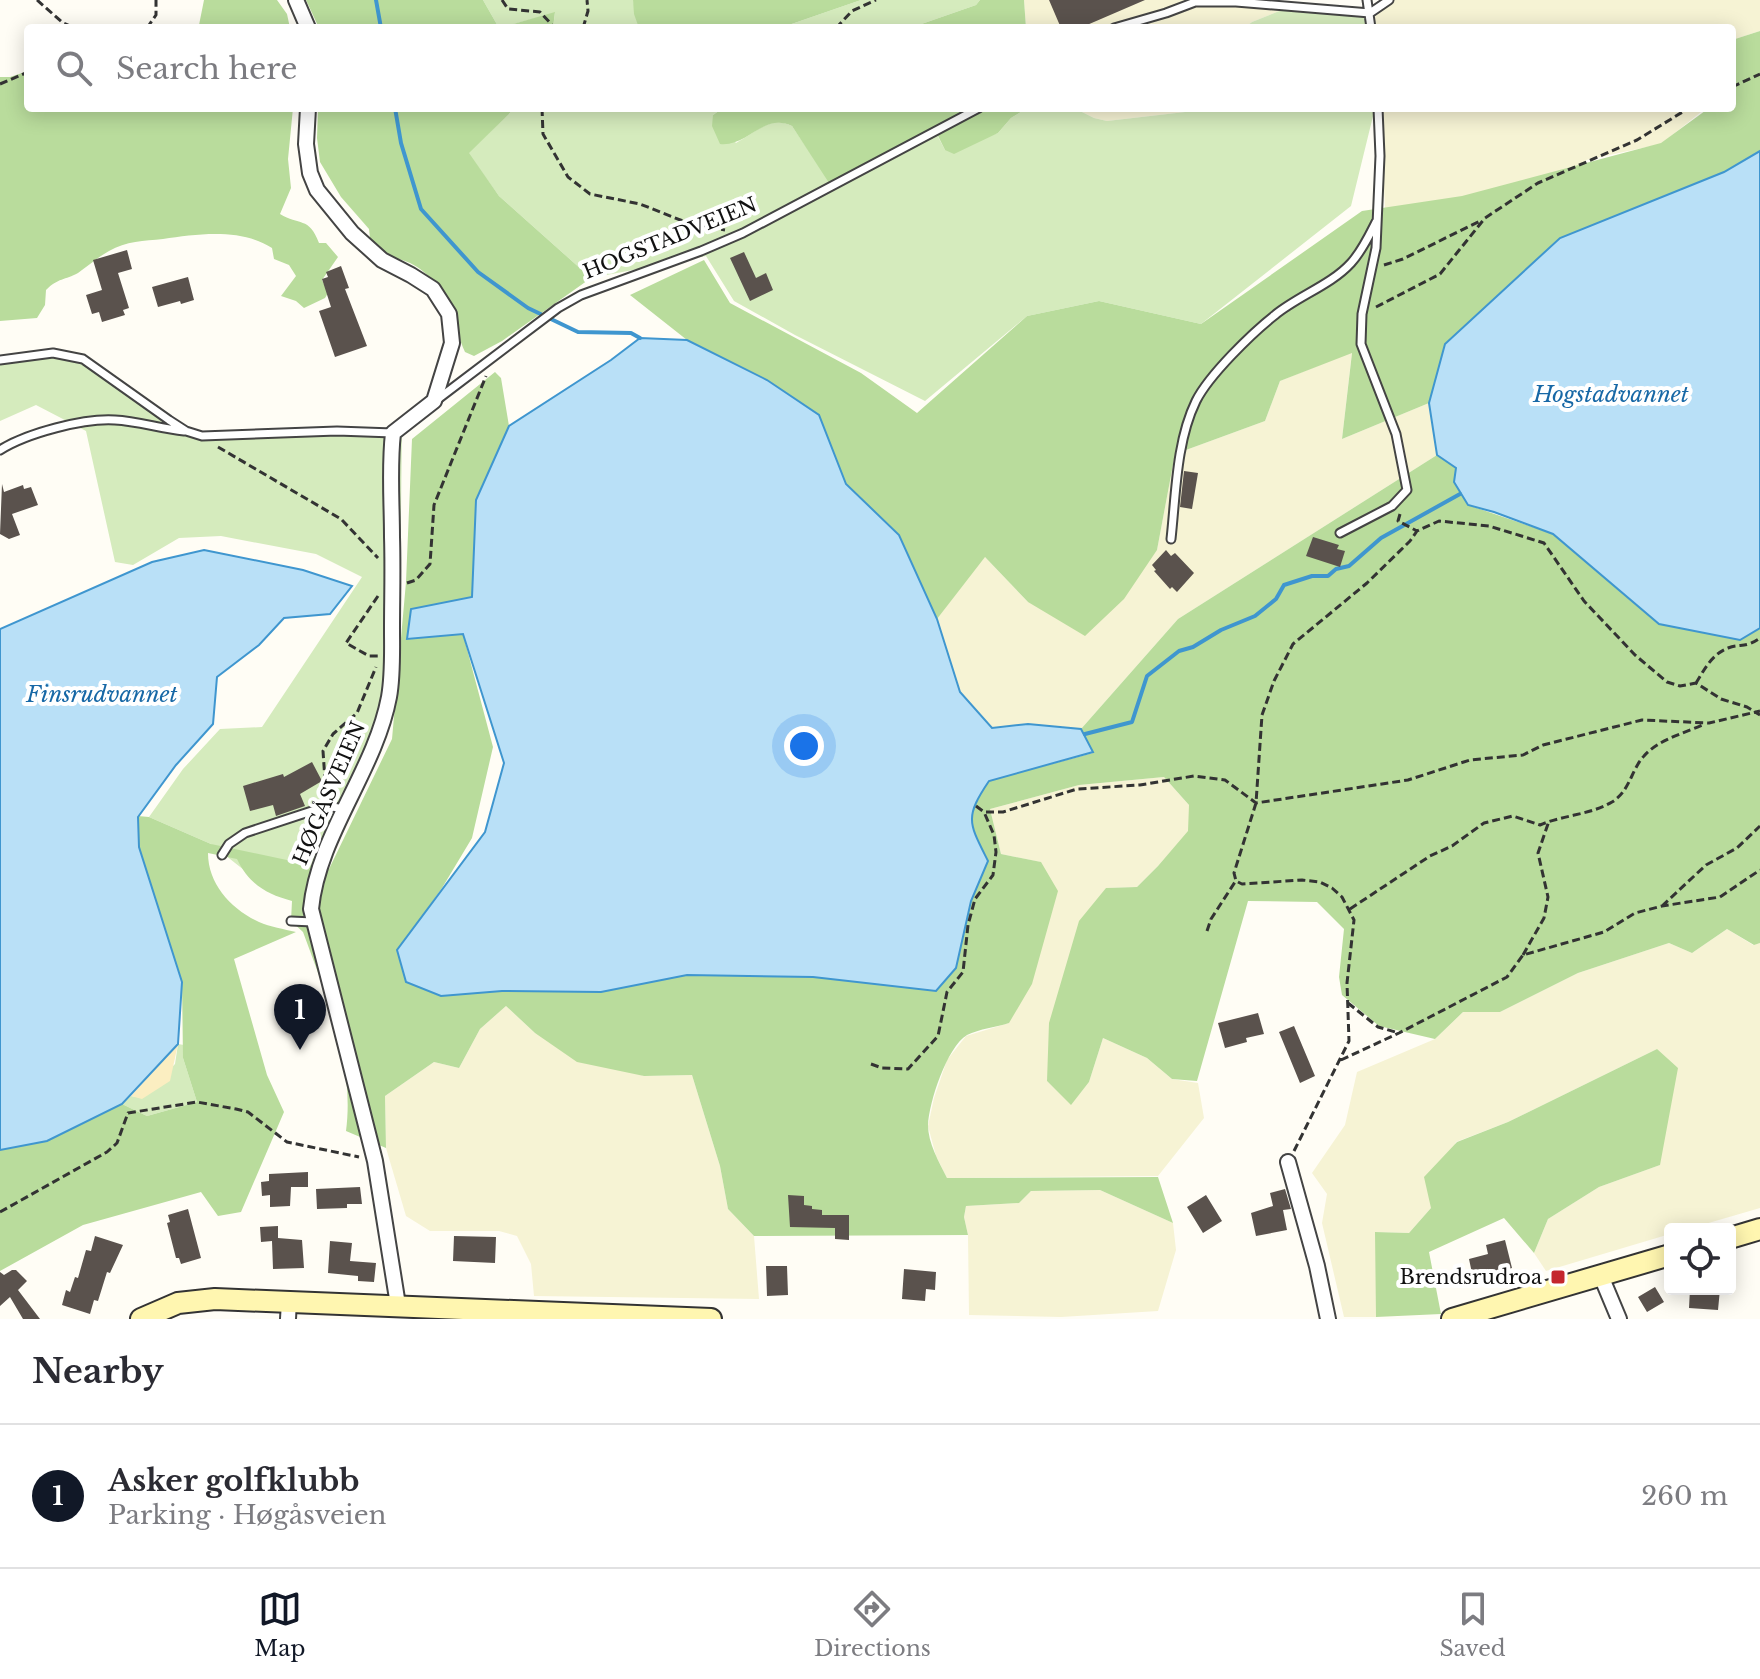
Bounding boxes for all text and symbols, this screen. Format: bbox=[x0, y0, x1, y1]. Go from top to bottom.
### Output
search box bbox=[24, 24, 1736, 112]
icon: search bbox=[52, 46, 96, 90]
text: Search here bbox=[116, 50, 297, 87]
street label: HOGSTADVEIEN bbox=[580, 192, 760, 284]
water label: Hogstadvannet bbox=[1532, 381, 1689, 408]
water label: Finsrudvannet bbox=[25, 681, 178, 708]
street label: HØGÅSVEIEN bbox=[287, 717, 370, 868]
your location bbox=[784, 726, 824, 766]
pin: 1 bbox=[274, 984, 326, 1050]
map controls bbox=[1664, 1223, 1736, 1295]
button: locate bbox=[1664, 1223, 1736, 1295]
place label: Brendsrudroa bbox=[1400, 1265, 1543, 1289]
marker: Brendsrudroa bbox=[1549, 1268, 1567, 1286]
text: Nearby bbox=[32, 1350, 164, 1392]
text: Asker golfklubb bbox=[108, 1462, 359, 1499]
text: 1 bbox=[52, 1480, 64, 1512]
text: 260 m bbox=[1641, 1480, 1728, 1512]
text: Parking · Høgåsveien bbox=[108, 1499, 387, 1531]
tab: Map bbox=[254, 1587, 305, 1662]
tab: Directions bbox=[814, 1587, 931, 1662]
tab: Saved bbox=[1439, 1587, 1506, 1662]

